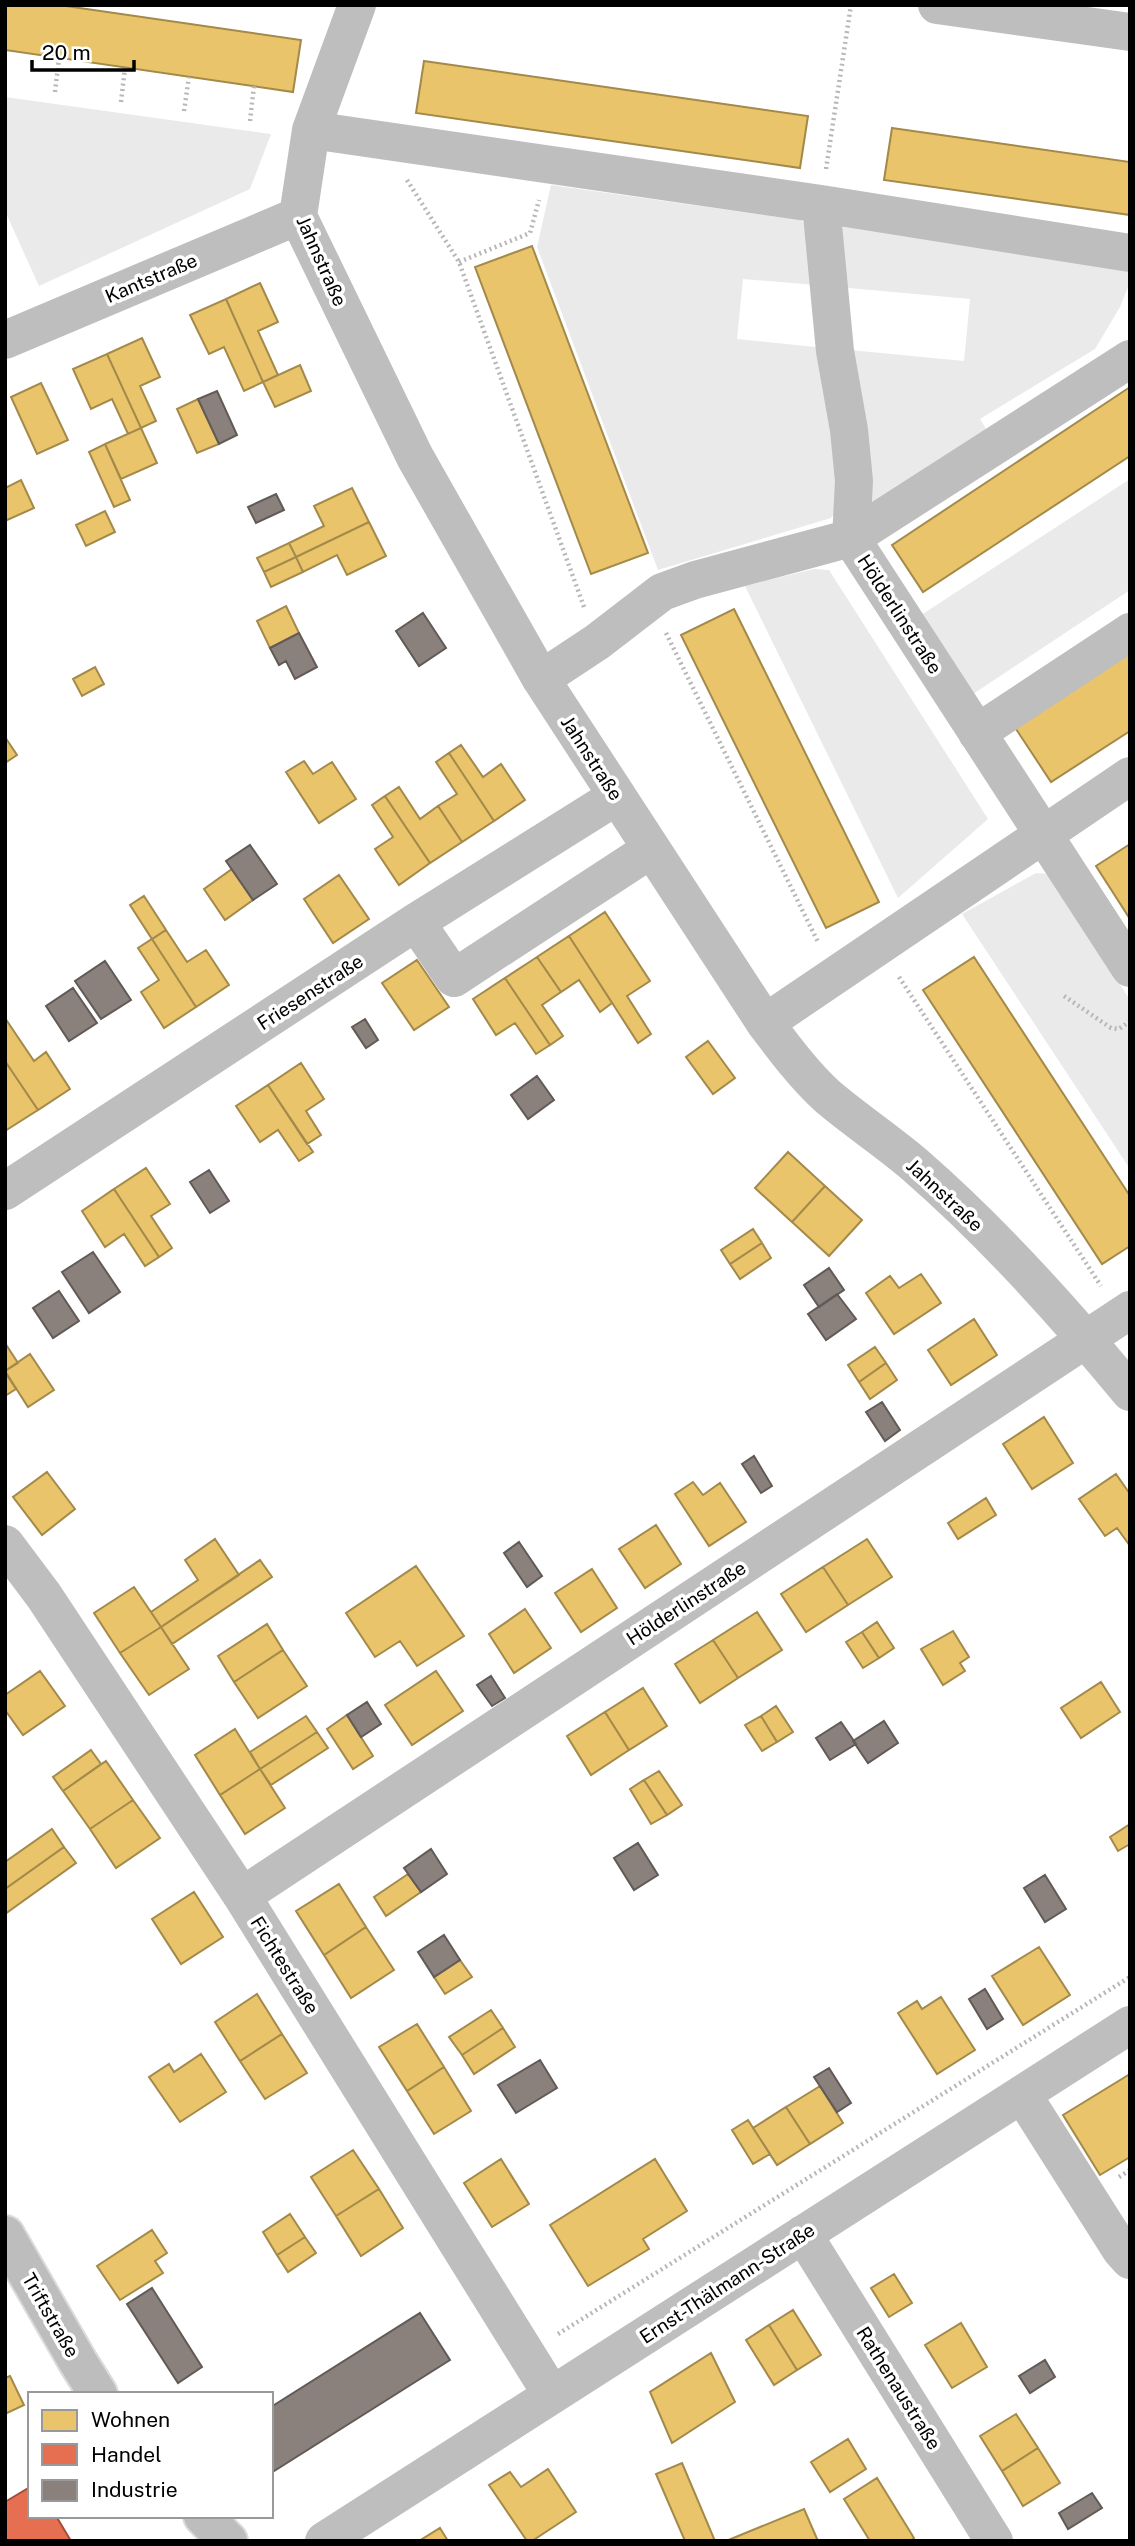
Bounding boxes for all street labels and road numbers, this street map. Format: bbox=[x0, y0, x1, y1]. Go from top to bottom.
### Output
street label: Jahnstraße bbox=[292, 213, 352, 309]
street label: Kantstraße bbox=[102, 249, 200, 307]
street label: Hölderlinstraße bbox=[853, 550, 947, 678]
street label: Jahnstraße bbox=[557, 712, 627, 804]
street label: Friesenstraße bbox=[253, 950, 367, 1034]
street label: Jahnstraße bbox=[902, 1154, 988, 1236]
street label: Hölderlinstraße bbox=[622, 1556, 750, 1650]
street label: Fichtestraße bbox=[246, 1912, 324, 2018]
street label: Ernst-Thälmann-Straße bbox=[635, 2218, 819, 2348]
street label: Triftstraße bbox=[18, 2269, 84, 2361]
street label: Rathenaustraße bbox=[852, 2323, 946, 2453]

